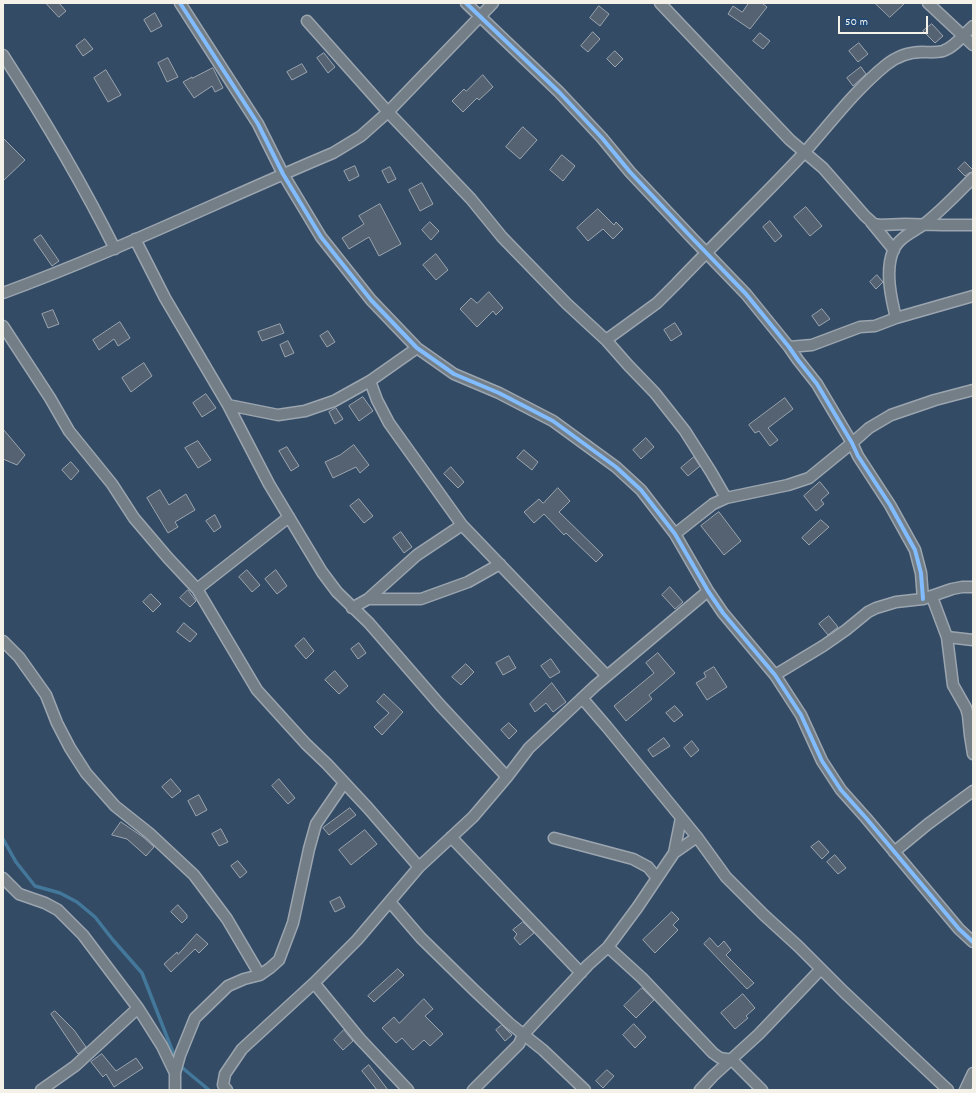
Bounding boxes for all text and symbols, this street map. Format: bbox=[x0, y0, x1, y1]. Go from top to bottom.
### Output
scale bar bbox=[840, 8, 930, 34]
text: 50 m bbox=[845, 14, 868, 31]

